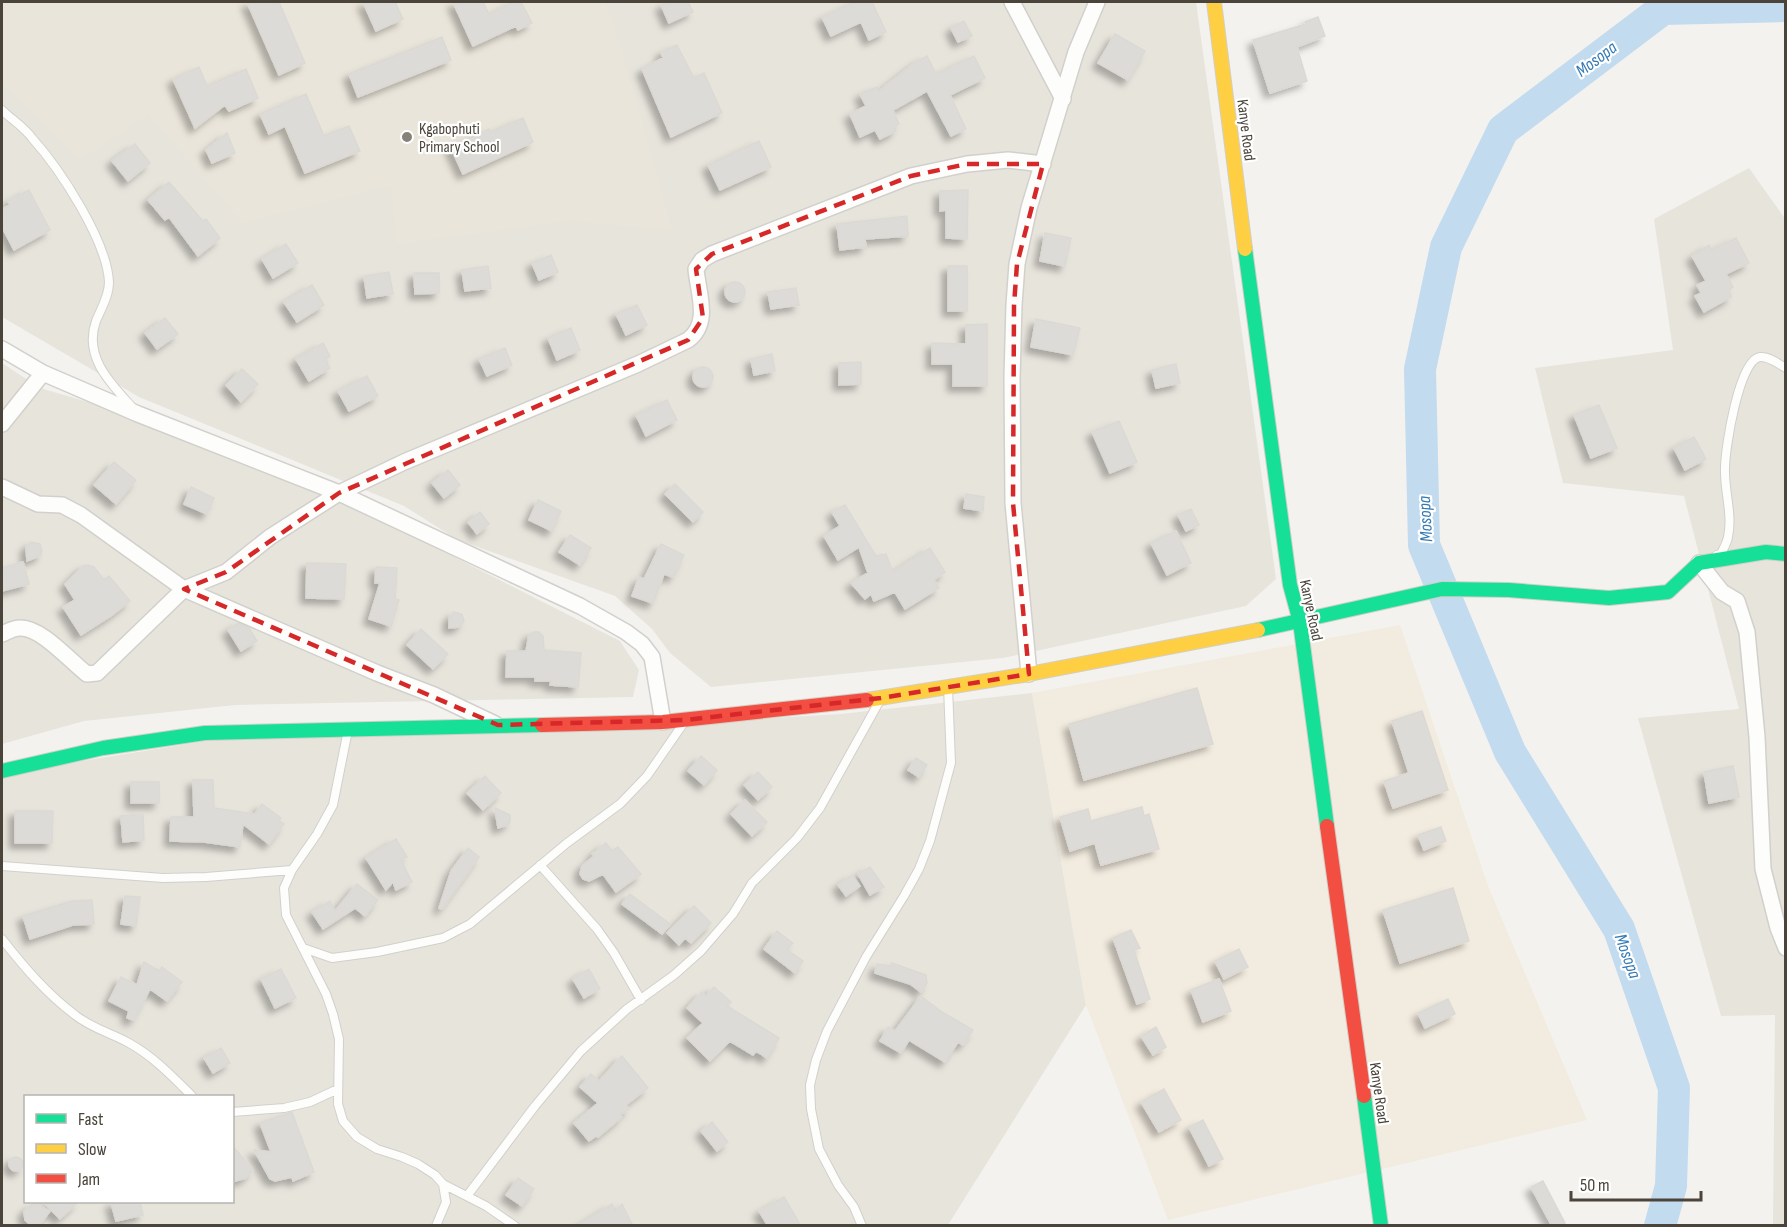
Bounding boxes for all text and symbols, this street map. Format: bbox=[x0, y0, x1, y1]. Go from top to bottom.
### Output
water label: Mosopa bbox=[1572, 37, 1622, 82]
street label: Kanye Road bbox=[1232, 98, 1259, 162]
place label: Kgabophuti Primary School bbox=[419, 120, 500, 157]
marker: Kgabophuti Primary School bbox=[400, 130, 414, 144]
water label: Mosopa bbox=[1414, 495, 1437, 542]
street label: Kanye Road bbox=[1295, 578, 1326, 643]
water label: Mosopa bbox=[1610, 931, 1645, 982]
street label: Kanye Road bbox=[1365, 1061, 1392, 1125]
legend bbox=[24, 1095, 234, 1203]
text: Fast bbox=[78, 1109, 104, 1130]
text: Slow bbox=[78, 1139, 107, 1160]
scale bar bbox=[1571, 1164, 1702, 1202]
text: Jam bbox=[77, 1169, 100, 1190]
text: 50 m bbox=[1580, 1175, 1610, 1196]

